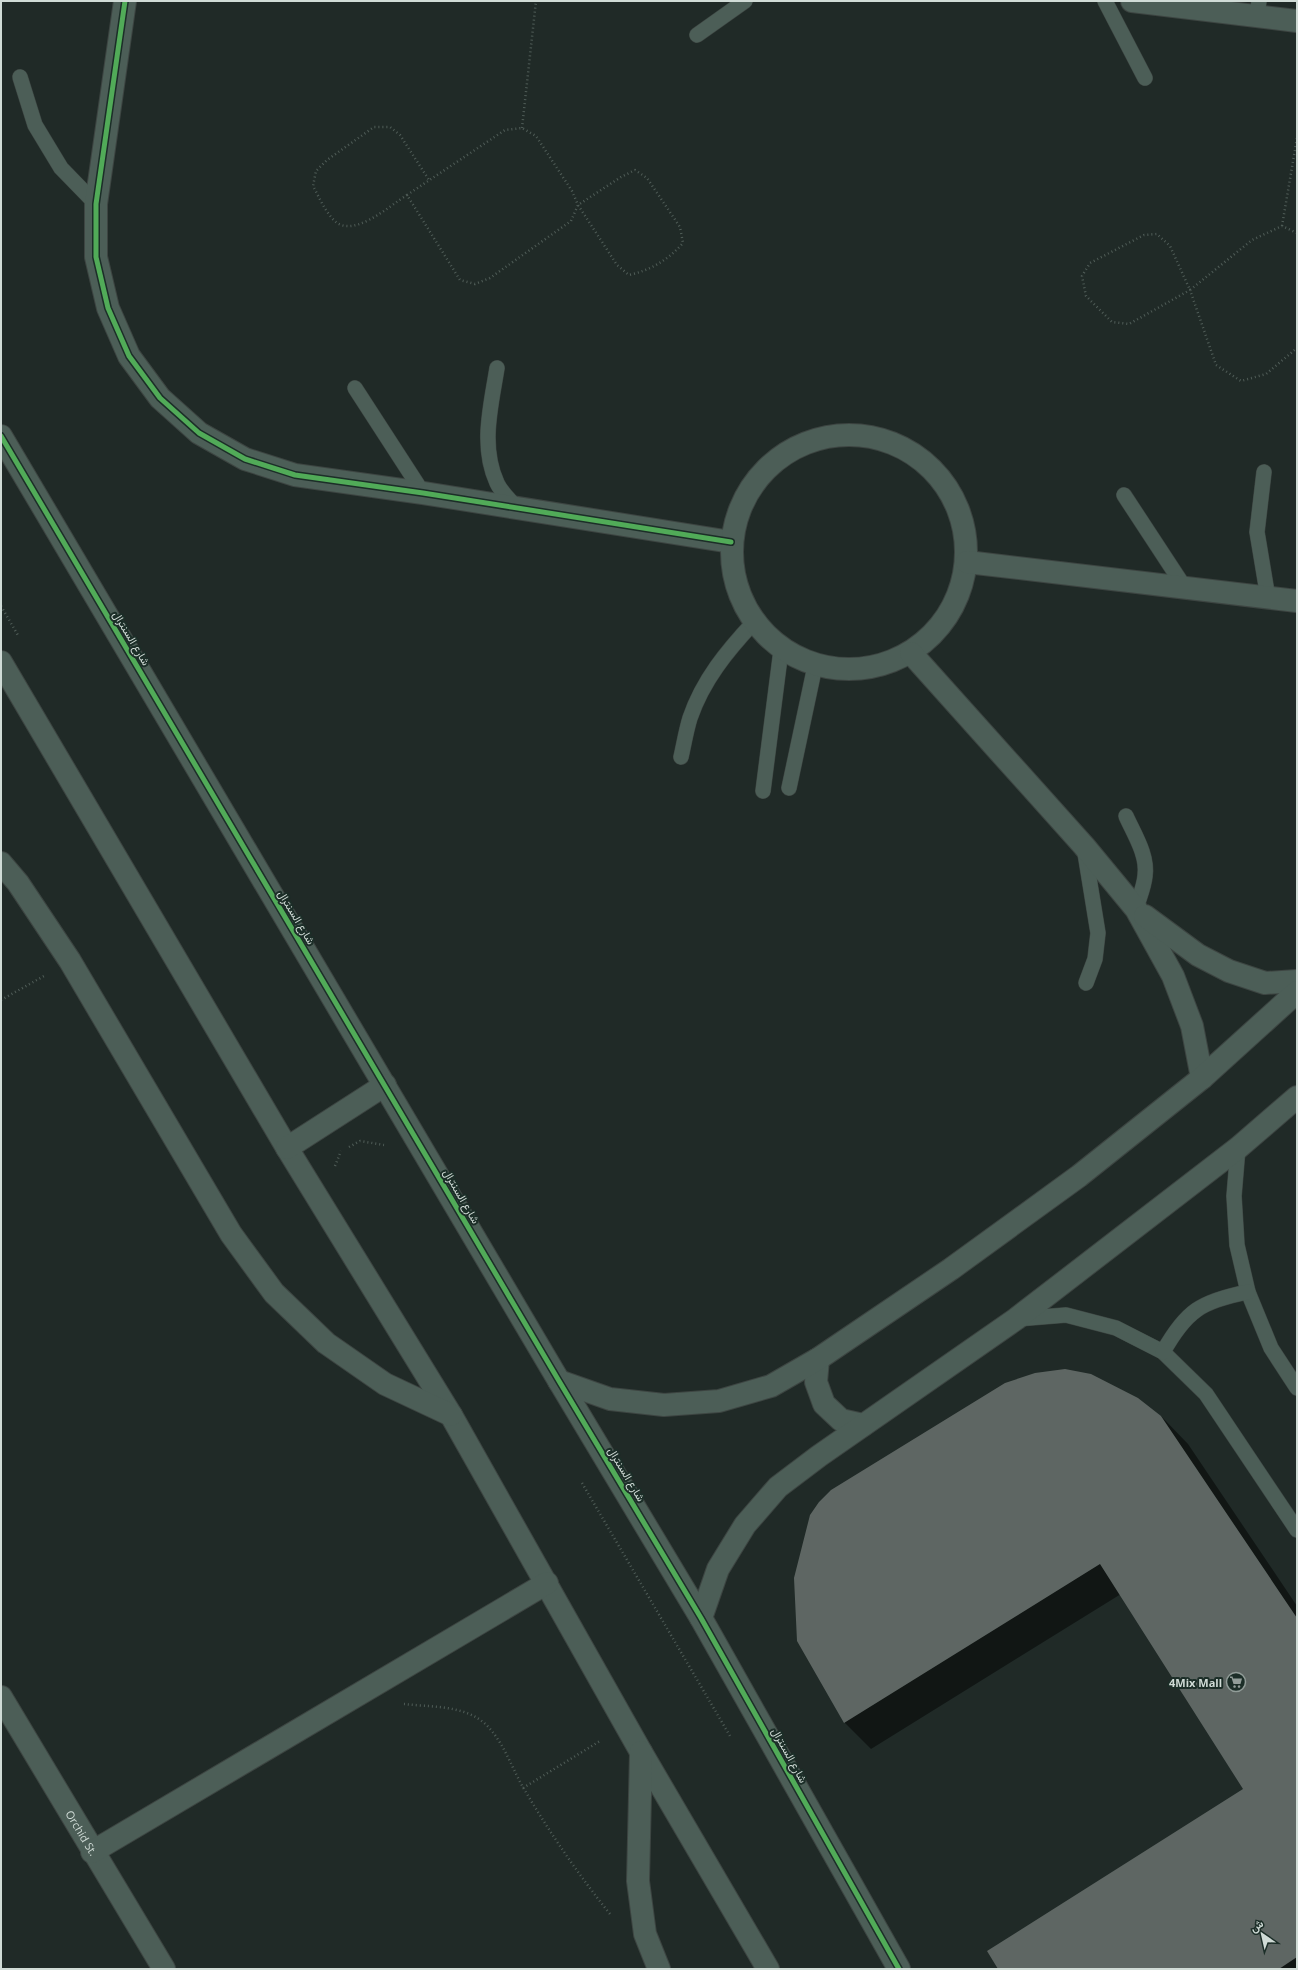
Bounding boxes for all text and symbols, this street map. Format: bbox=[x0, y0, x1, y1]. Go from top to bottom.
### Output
street label: شارع السنترال bbox=[109, 608, 154, 669]
street label: شارع السنترال bbox=[274, 887, 319, 948]
street label: شارع السنترال bbox=[439, 1166, 484, 1227]
street label: شارع السنترال bbox=[604, 1444, 649, 1505]
supermarket icon: 4Mix Mall bbox=[1225, 1671, 1247, 1693]
place label: 4Mix Mall bbox=[1169, 1675, 1222, 1690]
street label: شارع السنترال bbox=[768, 1725, 811, 1786]
street label: Orchid St. bbox=[63, 1807, 102, 1858]
north arrow bbox=[1242, 1914, 1282, 1954]
text: ش bbox=[1246, 1915, 1266, 1935]

